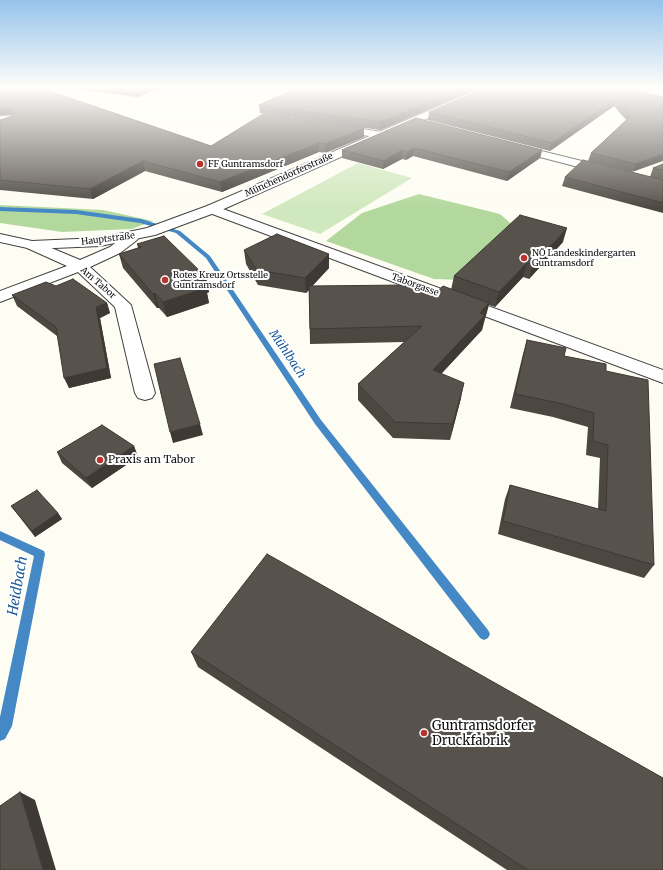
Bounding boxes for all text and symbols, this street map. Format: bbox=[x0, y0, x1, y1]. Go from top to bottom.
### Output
street label: Münchendorferstraße bbox=[243, 151, 335, 199]
marker: FF Guntramsdorf bbox=[195, 159, 205, 169]
place label: FF Guntramsdorf bbox=[208, 159, 283, 169]
street label: Hauptstraße bbox=[81, 230, 135, 248]
place label: NÖ Landeskindergarten Guntramsdorf bbox=[532, 248, 636, 269]
marker: NÖ Landeskindergarten Guntramsdorf bbox=[519, 253, 529, 263]
street label: Am Tabor bbox=[78, 265, 118, 301]
place label: Rotes Kreuz Ortsstelle Guntramsdorf bbox=[173, 270, 268, 291]
street label: Taborgasse bbox=[390, 271, 440, 299]
marker: Rotes Kreuz Ortsstelle Guntramsdorf bbox=[160, 275, 170, 285]
water label: Mühlbach bbox=[266, 327, 308, 381]
place label: Praxis am Tabor bbox=[108, 453, 195, 467]
marker: Praxis am Tabor bbox=[95, 455, 105, 465]
water label: Heidbach bbox=[5, 555, 31, 617]
place label: Guntramsdorfer Druckfabrik bbox=[432, 718, 534, 749]
marker: Guntramsdorfer Druckfabrik bbox=[419, 728, 429, 738]

